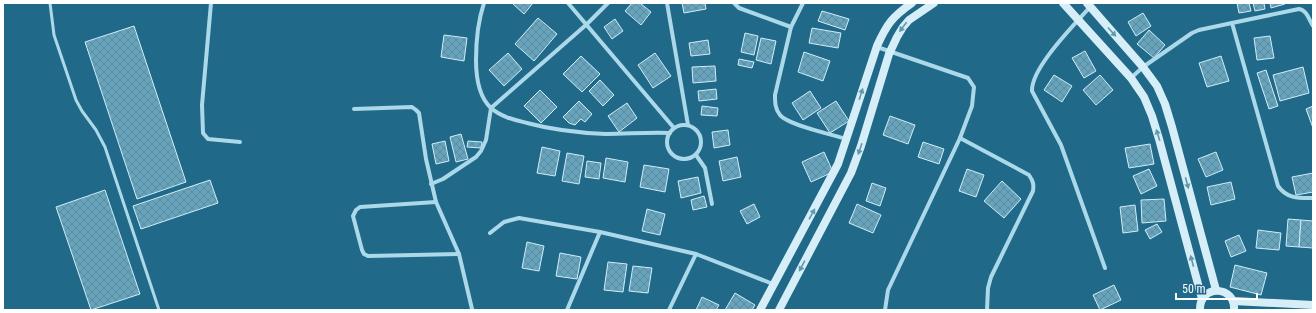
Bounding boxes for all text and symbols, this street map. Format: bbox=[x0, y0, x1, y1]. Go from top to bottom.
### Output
one-way arrow bbox=[899, 22, 908, 33]
one-way arrow bbox=[1108, 27, 1117, 37]
one-way arrow bbox=[859, 88, 865, 100]
one-way arrow bbox=[1155, 129, 1161, 141]
one-way arrow bbox=[857, 144, 863, 156]
one-way arrow bbox=[1184, 178, 1190, 190]
one-way arrow bbox=[808, 208, 815, 220]
one-way arrow bbox=[1189, 255, 1195, 267]
one-way arrow bbox=[799, 260, 806, 271]
scale bar bbox=[1176, 275, 1257, 301]
text: 50 m bbox=[1182, 282, 1206, 296]

